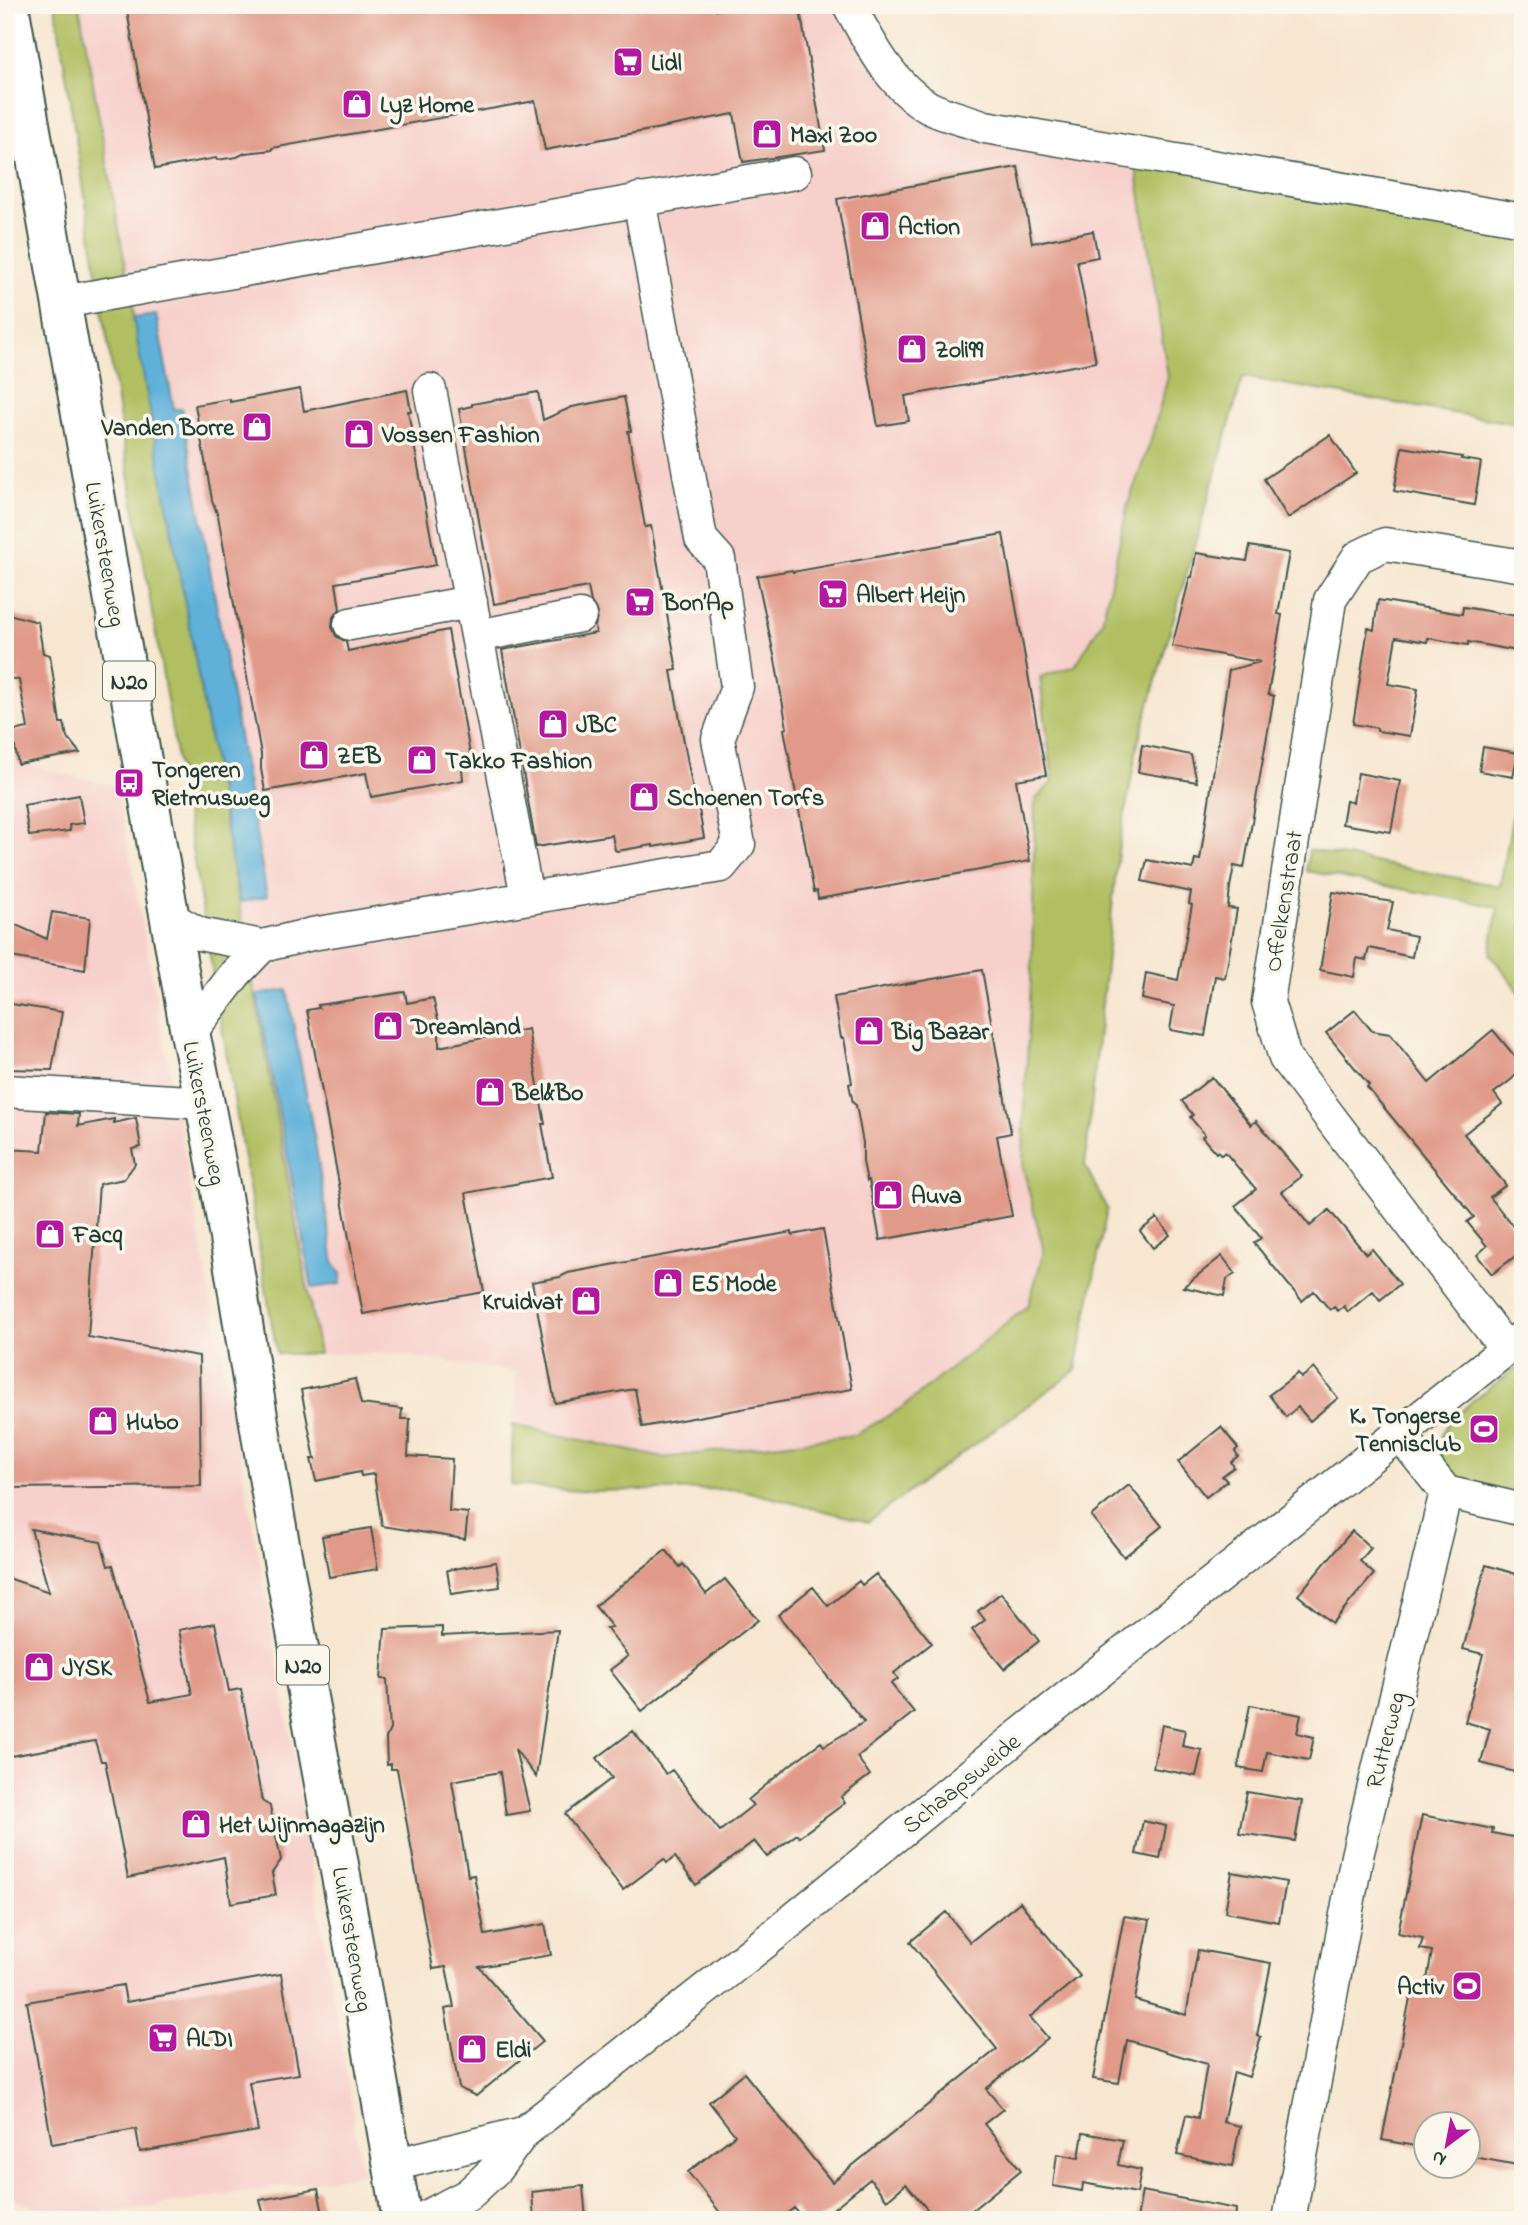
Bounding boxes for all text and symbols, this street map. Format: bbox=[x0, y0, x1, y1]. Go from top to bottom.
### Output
supermarket icon: Lidl bbox=[611, 45, 645, 79]
place label: Lidl bbox=[651, 47, 682, 82]
shop icon: Lyz Home bbox=[340, 87, 374, 121]
place label: Lyz Home bbox=[380, 89, 475, 125]
shop icon: Maxi Zoo bbox=[750, 117, 784, 151]
place label: Maxi Zoo bbox=[790, 119, 877, 154]
shop icon: Action bbox=[858, 209, 892, 243]
place label: Action bbox=[898, 211, 960, 246]
shop icon: Zoli99 bbox=[895, 332, 929, 366]
place label: Zoli99 bbox=[935, 334, 984, 369]
shop icon: Vanden Borre bbox=[240, 410, 274, 444]
place label: Vanden Borre bbox=[101, 412, 235, 447]
shop icon: Vossen Fashion bbox=[342, 417, 376, 451]
place label: Vossen Fashion bbox=[381, 419, 540, 454]
street label: Luikersteenweg bbox=[74, 479, 133, 630]
supermarket icon: Albert Heijn bbox=[816, 577, 850, 611]
place label: Albert Heijn bbox=[856, 579, 966, 614]
supermarket icon: Bon’Ap bbox=[623, 585, 657, 619]
place label: Bon’Ap bbox=[662, 587, 734, 622]
road number: N20 bbox=[103, 662, 155, 701]
shop icon: JBC bbox=[536, 707, 570, 741]
place label: JBC bbox=[576, 709, 617, 744]
shop icon: ZEB bbox=[297, 738, 331, 772]
place label: ZEB bbox=[337, 740, 381, 775]
shop icon: Takko Fashion bbox=[405, 743, 439, 777]
place label: Takko Fashion bbox=[445, 745, 592, 780]
place label: Tongeren Rietmusweg bbox=[152, 754, 270, 818]
bus stop icon: Tongeren Rietmusweg bbox=[112, 766, 146, 800]
shop icon: Schoenen Torfs bbox=[627, 780, 661, 814]
place label: Schoenen Torfs bbox=[667, 782, 824, 817]
street label: Offelkenstraat bbox=[1257, 828, 1314, 975]
shop icon: Dreamland bbox=[371, 1009, 405, 1043]
place label: Dreamland bbox=[410, 1011, 521, 1046]
shop icon: Big Bazar bbox=[852, 1014, 886, 1048]
place label: Big Bazar bbox=[891, 1016, 989, 1052]
street label: Luikersteenweg bbox=[171, 1038, 234, 1189]
shop icon: Bel&Bo bbox=[473, 1075, 507, 1109]
place label: Bel&Bo bbox=[512, 1077, 584, 1112]
shop icon: Auva bbox=[871, 1178, 905, 1212]
place label: Auva bbox=[911, 1180, 962, 1215]
shop icon: Facq bbox=[33, 1217, 67, 1251]
place label: Facq bbox=[72, 1219, 122, 1254]
shop icon: E5 Mode bbox=[651, 1266, 685, 1300]
place label: E5 Mode bbox=[691, 1268, 778, 1303]
shop icon: Kruidvat bbox=[569, 1284, 603, 1318]
place label: Kruidvat bbox=[482, 1286, 564, 1321]
place label: K. Tongerse Tennisclub bbox=[1349, 1400, 1462, 1463]
shop icon: Hubo bbox=[86, 1404, 120, 1438]
place label: Hubo bbox=[126, 1406, 179, 1441]
sports icon: K. Tongerse Tennisclub bbox=[1467, 1412, 1501, 1446]
road number: N20 bbox=[277, 1646, 329, 1684]
shop icon: JYSK bbox=[22, 1650, 56, 1684]
place label: JYSK bbox=[62, 1652, 113, 1687]
street label: Rutterweg bbox=[1359, 1689, 1416, 1793]
street label: Schaapsweide bbox=[896, 1726, 1030, 1844]
shop icon: Het Wijnmagazijn bbox=[179, 1807, 213, 1841]
place label: Het Wijnmagazijn bbox=[219, 1809, 385, 1845]
street label: Luikersteenweg bbox=[321, 1864, 380, 2015]
sports icon: Activ bbox=[1450, 1969, 1484, 2003]
place label: Activ bbox=[1397, 1971, 1445, 2006]
supermarket icon: ALDI bbox=[146, 2021, 180, 2055]
place label: ALDI bbox=[186, 2023, 233, 2058]
shop icon: Eldi bbox=[455, 2032, 489, 2066]
place label: Eldi bbox=[495, 2034, 531, 2069]
north arrow bbox=[1412, 2110, 1482, 2180]
text: N bbox=[1427, 2142, 1452, 2172]

